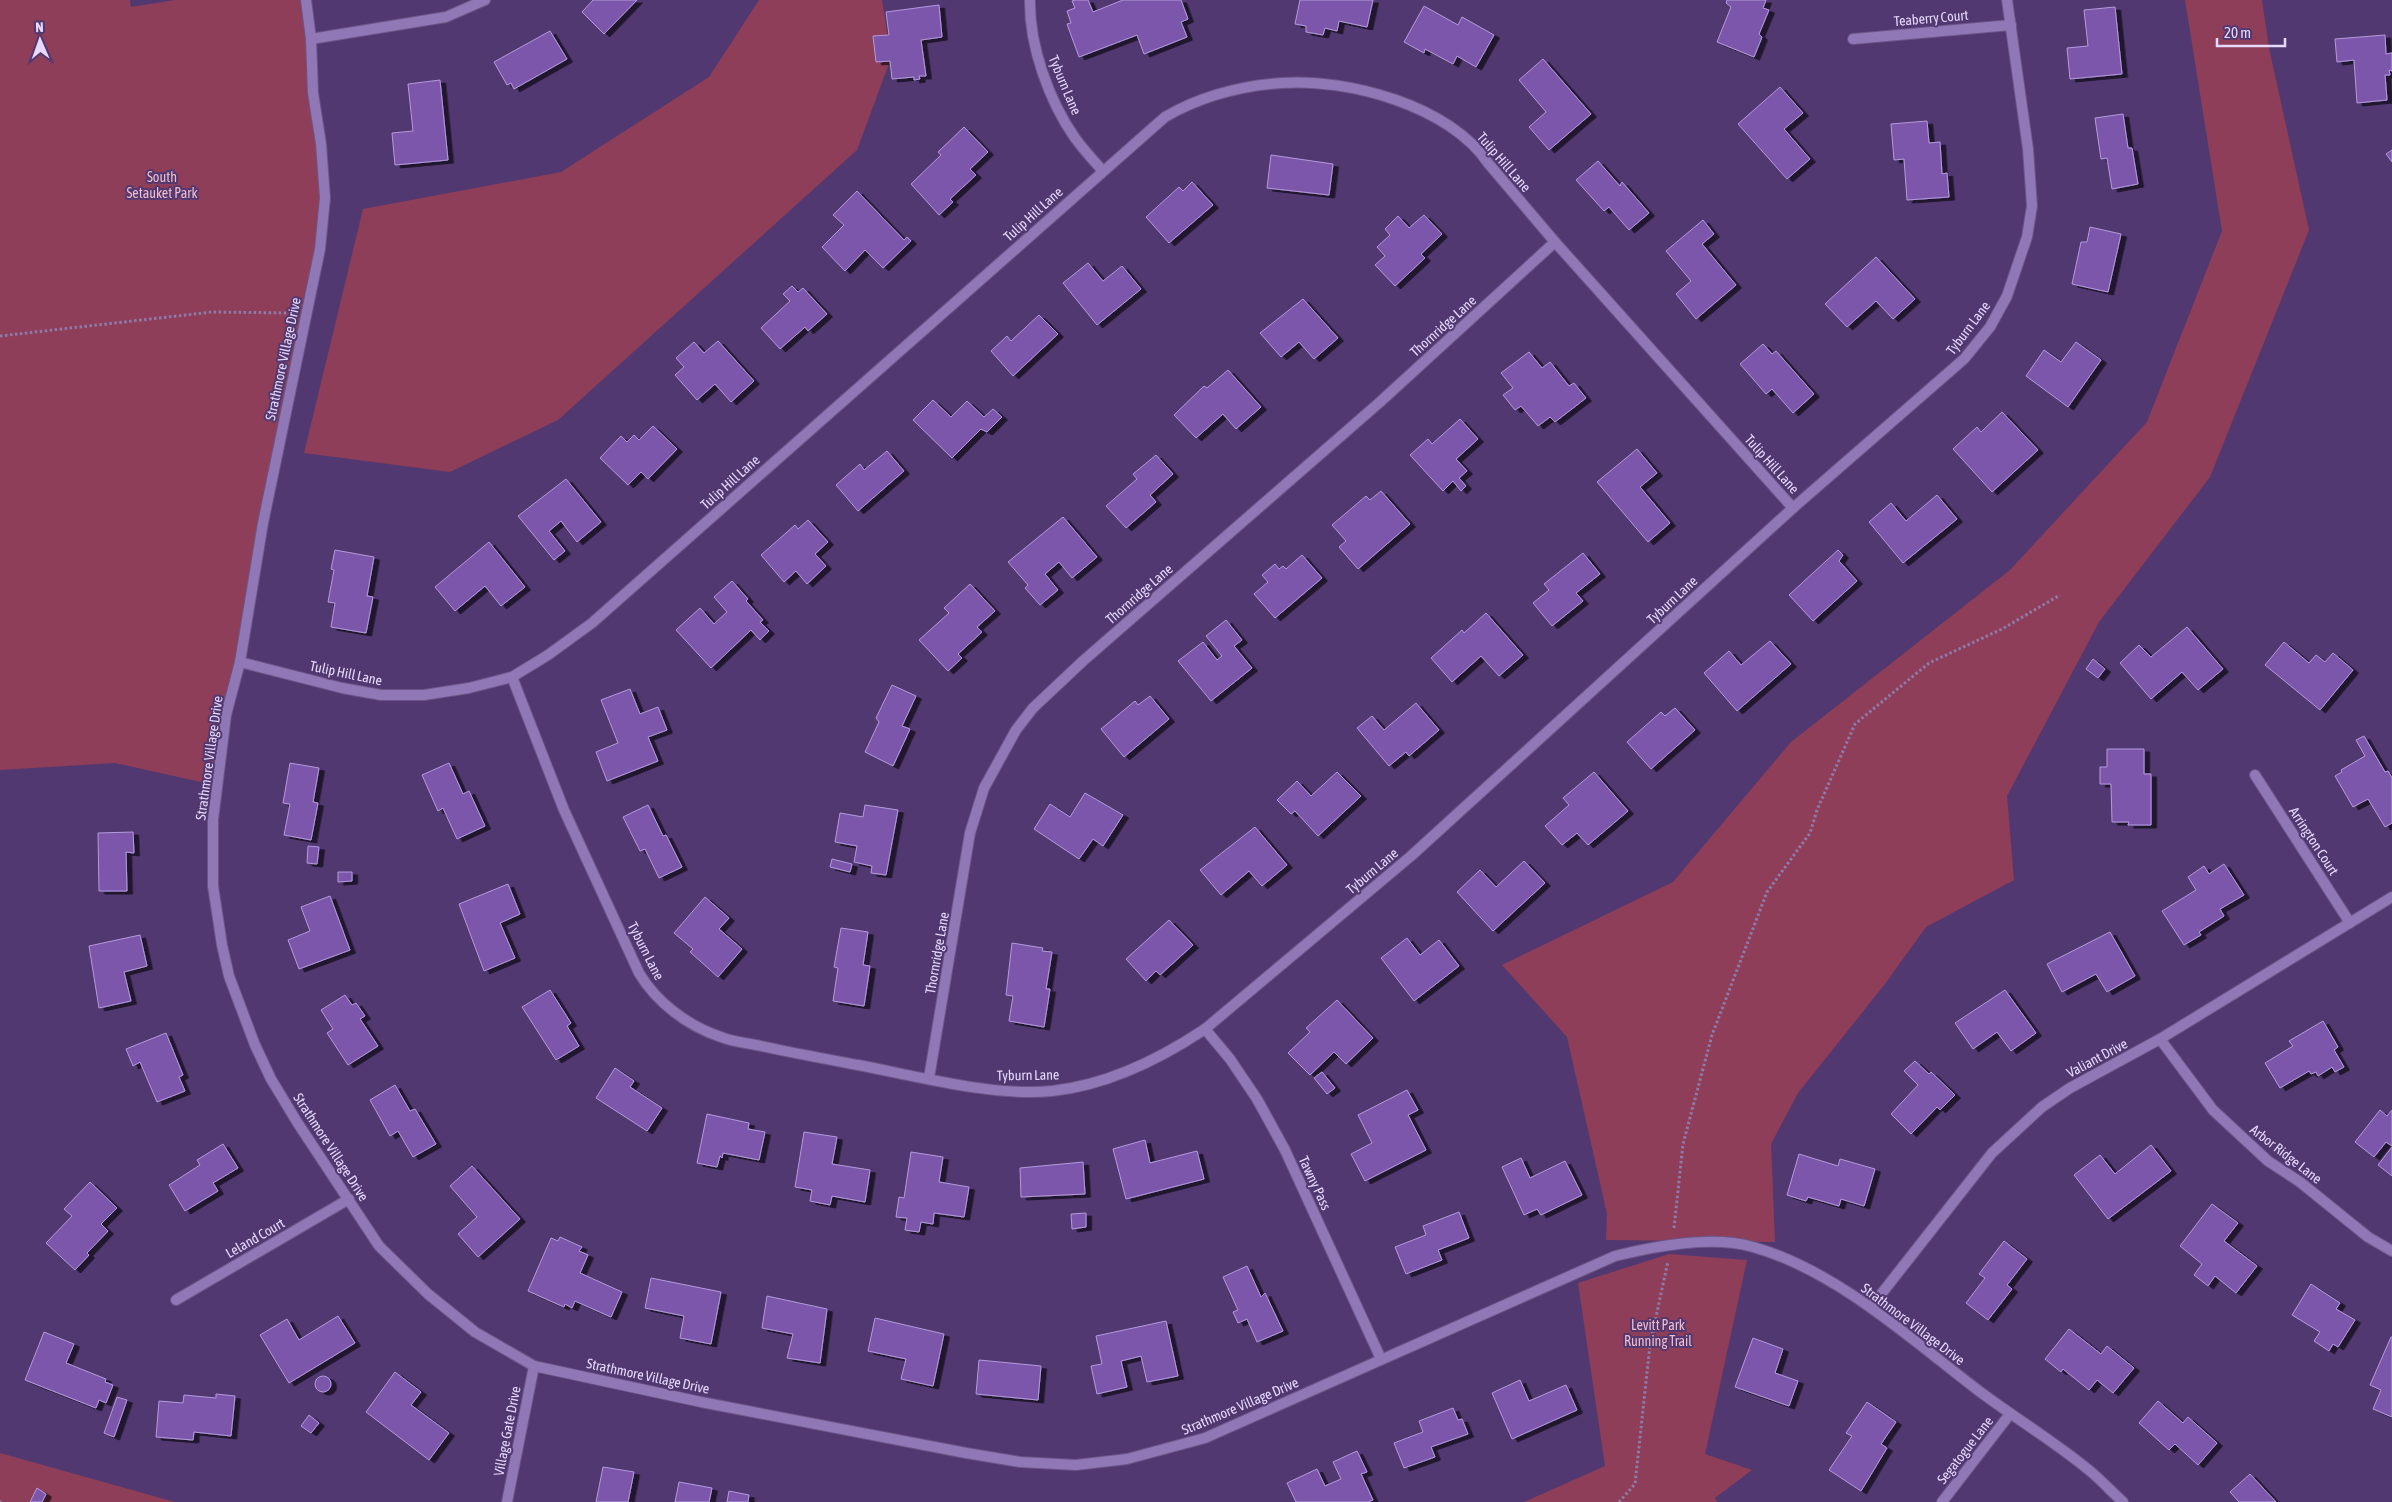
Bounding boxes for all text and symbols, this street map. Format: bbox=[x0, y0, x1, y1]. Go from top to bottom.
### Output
street label: Teaberry Court bbox=[1893, 7, 1969, 29]
north arrow bbox=[15, 15, 65, 65]
scale bar bbox=[2217, 15, 2284, 47]
text: N bbox=[35, 19, 44, 35]
text: 20 m bbox=[2224, 24, 2251, 41]
street label: Tyburn Lane bbox=[1045, 53, 1085, 117]
street label: Tulip Hill Lane bbox=[1474, 129, 1534, 195]
park label: South Setauket Park bbox=[126, 169, 198, 201]
street label: Tulip Hill Lane bbox=[1000, 183, 1066, 245]
street label: Thornridge Lane bbox=[1407, 292, 1479, 360]
street label: Strathmore Village Drive bbox=[262, 296, 304, 422]
street label: Tyburn Lane bbox=[1943, 298, 1993, 358]
street label: Tulip Hill Lane bbox=[1741, 431, 1803, 497]
street label: Tulip Hill Lane bbox=[697, 451, 763, 513]
street label: Thornridge Lane bbox=[1102, 561, 1176, 627]
street label: Tyburn Lane bbox=[1644, 573, 1700, 627]
street label: Tulip Hill Lane bbox=[308, 658, 384, 688]
street label: Strathmore Village Drive bbox=[192, 695, 226, 821]
street label: Arrington Court bbox=[2286, 804, 2342, 878]
street label: Tyburn Lane bbox=[1343, 845, 1401, 897]
street label: Thornridge Lane bbox=[922, 911, 952, 995]
street label: Tyburn Lane bbox=[625, 919, 667, 983]
street label: Valiant Drive bbox=[2064, 1035, 2130, 1081]
street label: Tyburn Lane bbox=[997, 1066, 1059, 1084]
street label: Strathmore Village Drive bbox=[290, 1090, 372, 1204]
street label: Arbor Ridge Lane bbox=[2247, 1121, 2325, 1187]
street label: Tawny Pass bbox=[1296, 1154, 1334, 1212]
street label: Leland Court bbox=[223, 1215, 287, 1261]
street label: Strathmore Village Drive bbox=[1858, 1280, 1968, 1368]
park label: Levitt Park Running Trail bbox=[1624, 1317, 1692, 1349]
street label: Strathmore Village Drive bbox=[585, 1355, 711, 1397]
street label: Strathmore Village Drive bbox=[1179, 1374, 1301, 1438]
street label: Village Gate Drive bbox=[490, 1385, 524, 1477]
street label: Segatogue Lane bbox=[1934, 1413, 1996, 1487]

